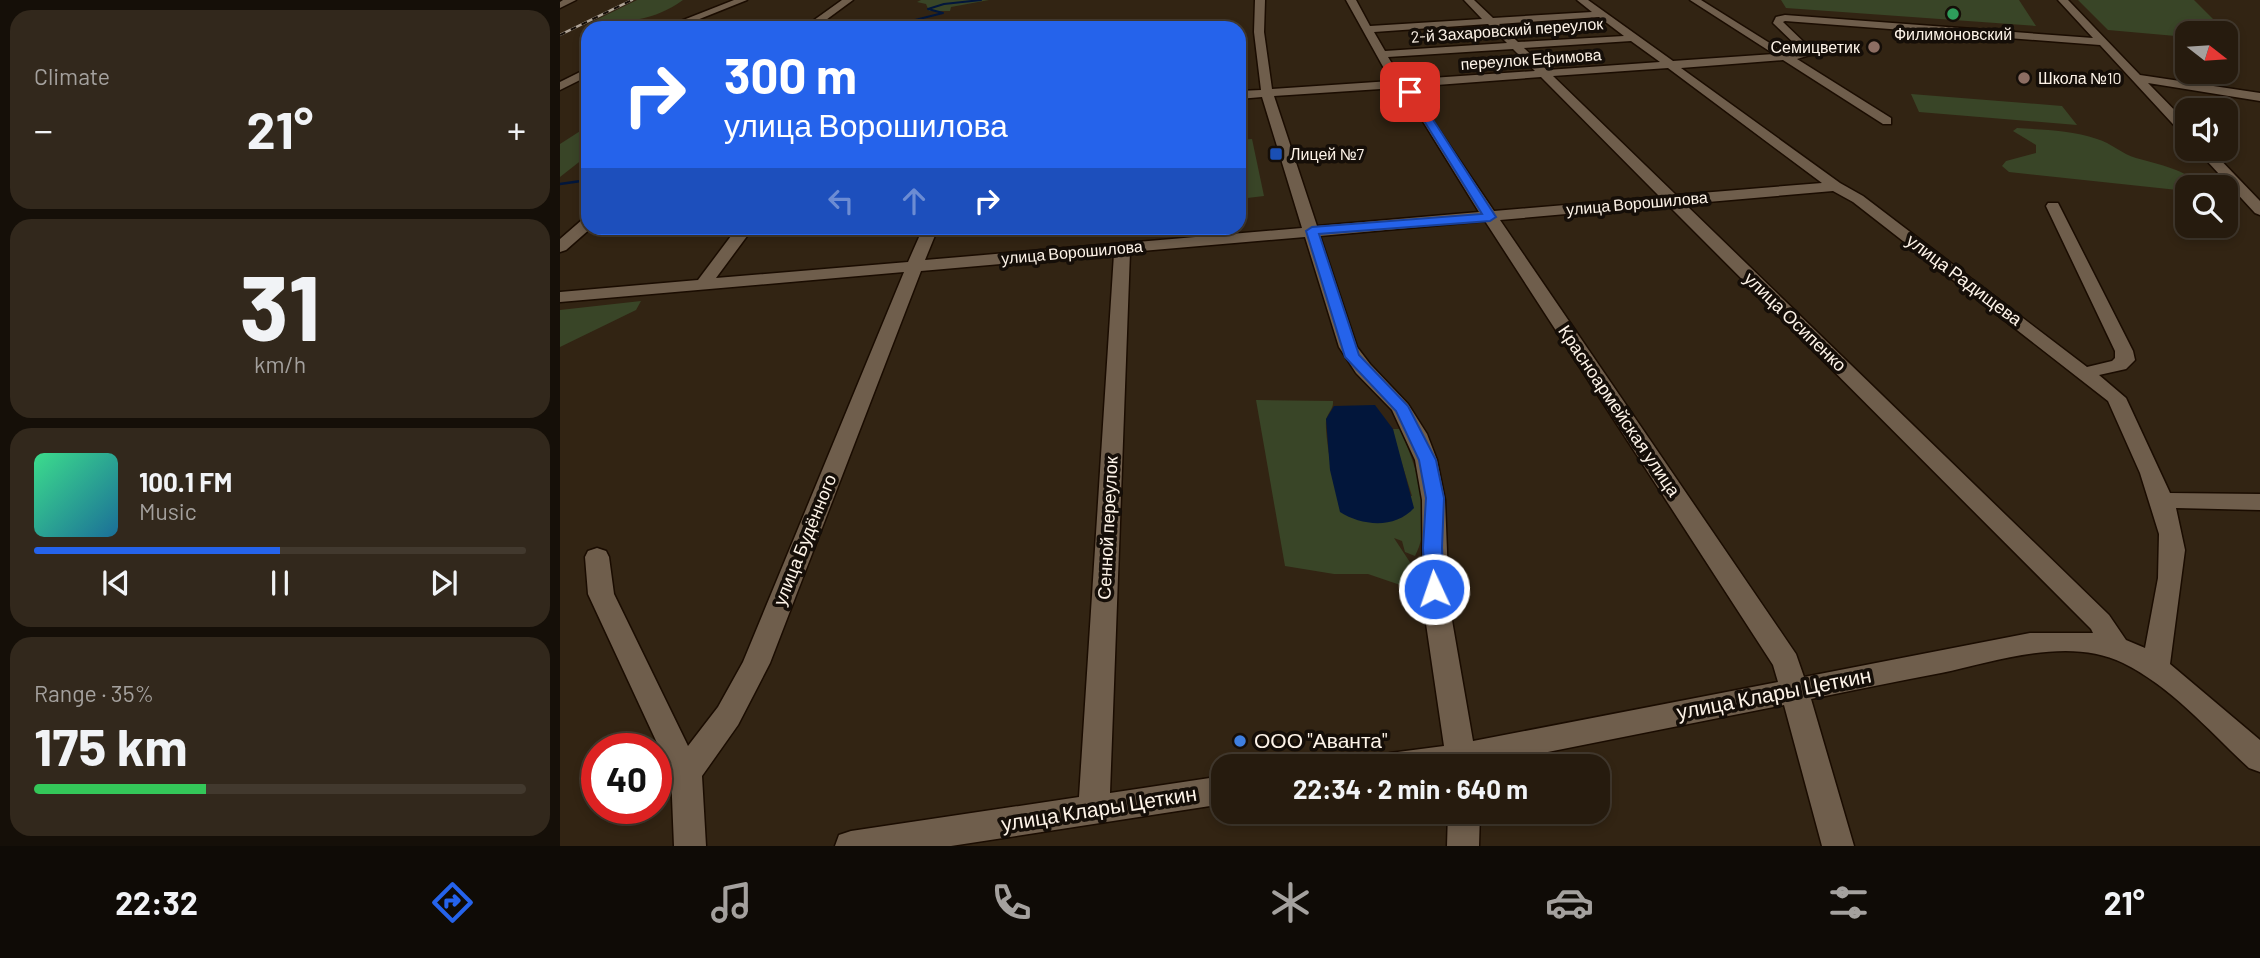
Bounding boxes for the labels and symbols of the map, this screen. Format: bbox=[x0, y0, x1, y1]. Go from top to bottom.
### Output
marker: Филимоновский bbox=[1945, 6, 1961, 22]
street label: 2-й Захаровский переулок bbox=[1410, 13, 1605, 46]
north arrow bbox=[2175, 21, 2238, 84]
place label: Филимоновский bbox=[1894, 24, 2012, 43]
place label: Семицветик bbox=[1770, 37, 1861, 56]
marker: Семицветик bbox=[1866, 39, 1882, 55]
street label: переулок Ефимова bbox=[1460, 44, 1602, 73]
pin bbox=[1380, 62, 1440, 122]
place label: Школа №10 bbox=[2038, 68, 2122, 87]
marker: Школа №10 bbox=[2016, 70, 2032, 86]
place label: Лицей №7 bbox=[1290, 144, 1365, 163]
marker: Лицей №7 bbox=[1268, 146, 1284, 162]
street label: улица Ворошилова bbox=[1565, 187, 1709, 218]
street label: улица Радищева bbox=[1902, 229, 2028, 330]
street label: улица Ворошилова bbox=[1000, 236, 1144, 267]
street label: улица Осипенко bbox=[1740, 267, 1852, 376]
street label: Красноармейская улица bbox=[1554, 321, 1686, 501]
street label: Сенной переулок bbox=[1092, 456, 1122, 600]
street label: улица Будённого bbox=[768, 471, 840, 608]
position arrow bbox=[1397, 552, 1471, 626]
street label: улица Клары Цеткин bbox=[1674, 661, 1873, 724]
place label: ООО "Аванта" bbox=[1254, 727, 1388, 752]
speed limit sign: 40 bbox=[581, 733, 672, 824]
marker: ООО "Аванта" bbox=[1232, 733, 1248, 749]
street label: улица Клары Цеткин bbox=[999, 780, 1198, 835]

